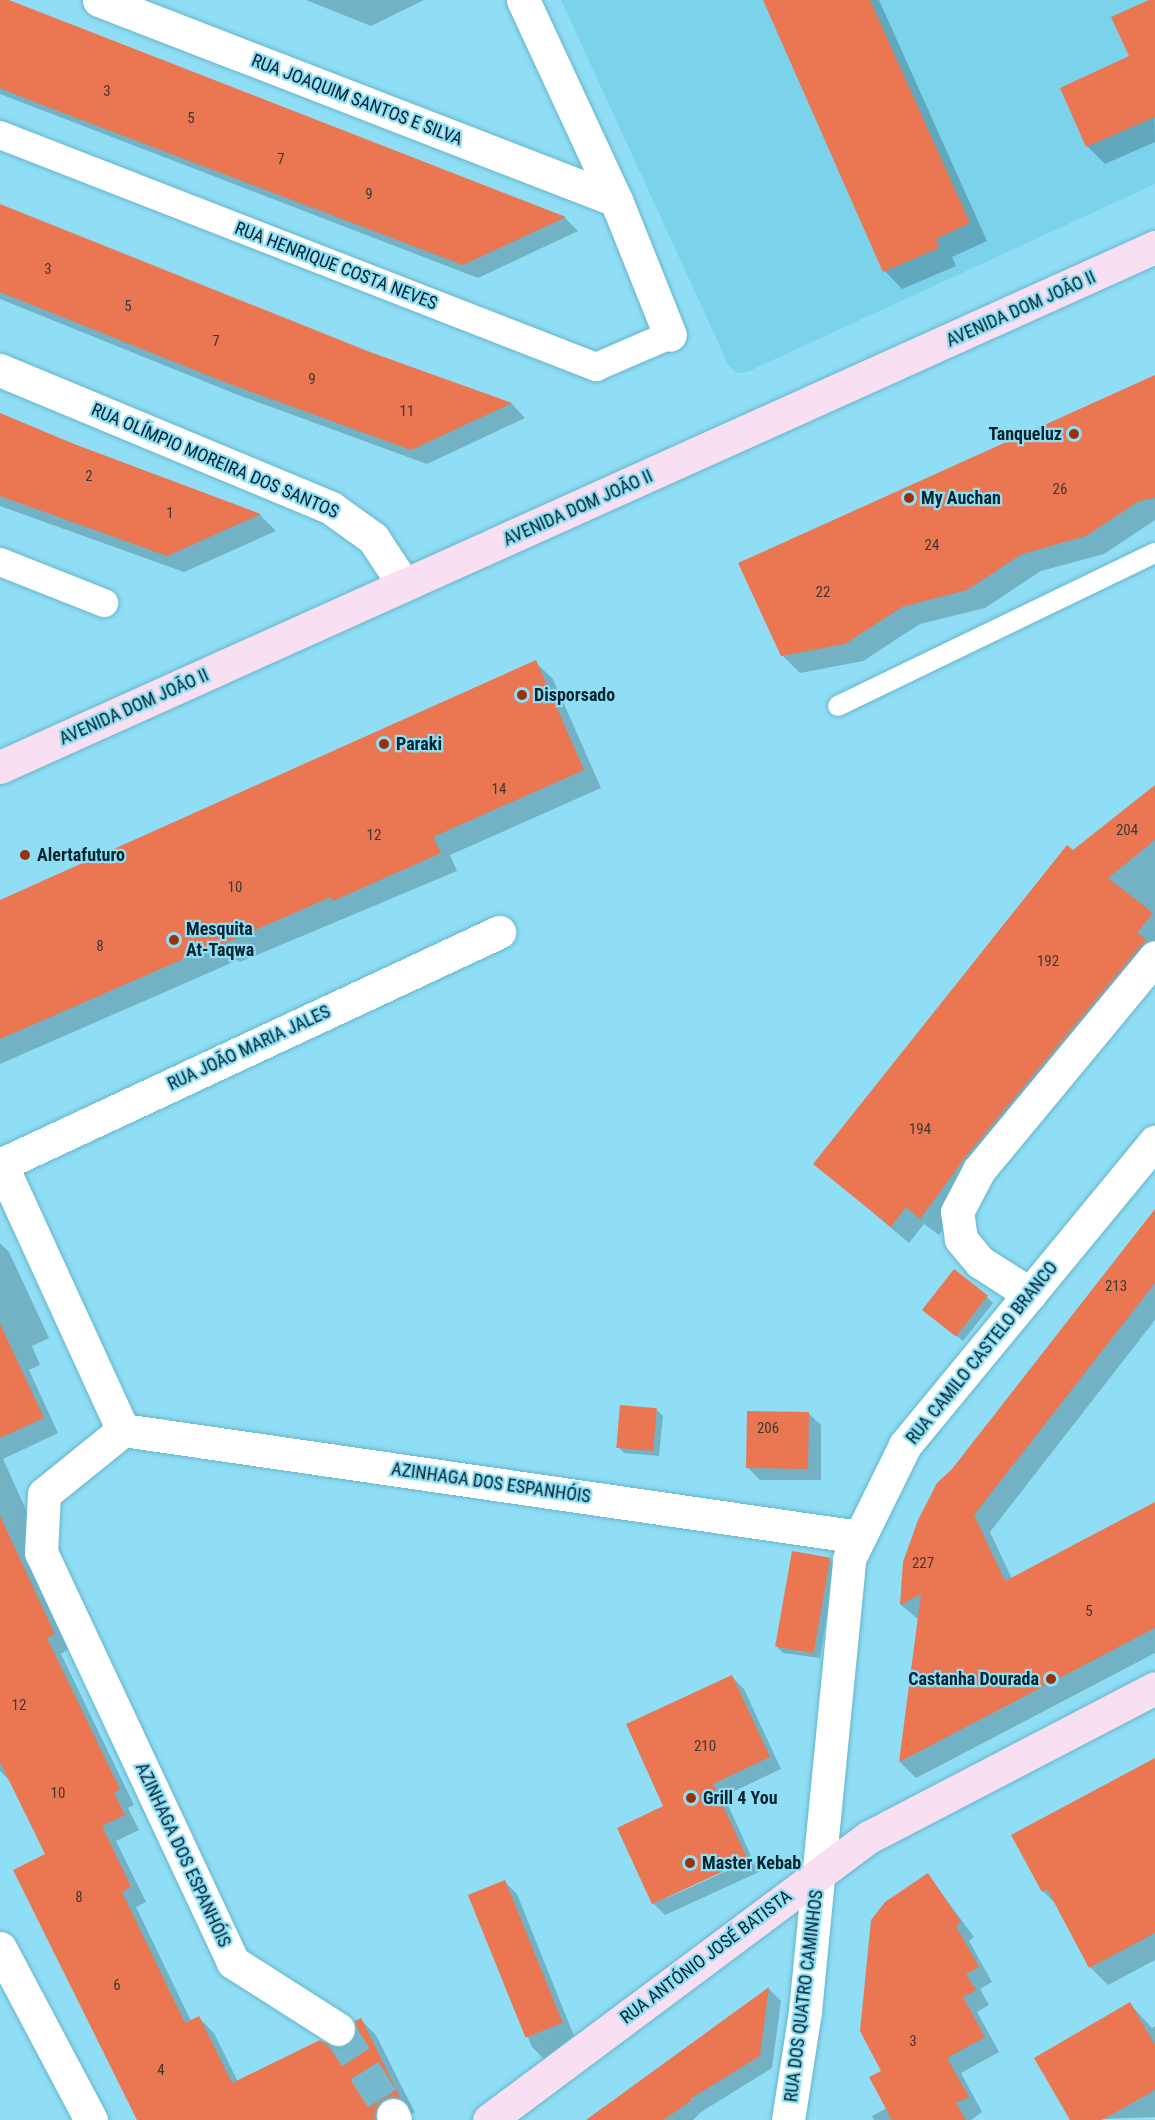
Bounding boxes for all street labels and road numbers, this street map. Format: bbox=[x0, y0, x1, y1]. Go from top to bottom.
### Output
street label: RUA JOAQUIM SANTOS E SILVA bbox=[248, 50, 466, 150]
street label: RUA HENRIQUE COSTA NEVES bbox=[232, 217, 440, 315]
street label: AVENIDA DOM JOÃO II bbox=[943, 266, 1099, 352]
street label: RUA OLÍMPIO MOREIRA DOS SANTOS bbox=[88, 399, 342, 523]
street label: AVENIDA DOM JOÃO II bbox=[500, 465, 656, 551]
street label: AVENIDA DOM JOÃO II bbox=[56, 664, 212, 750]
street label: RUA JOÃO MARIA JALES bbox=[164, 1001, 334, 1095]
street label: RUA CAMILO CASTELO BRANCO bbox=[902, 1257, 1062, 1449]
street label: AZINHAGA DOS ESPANHÓIS bbox=[390, 1458, 592, 1508]
street label: AZINHAGA DOS ESPANHÓIS bbox=[131, 1759, 235, 1951]
street label: RUA ANTÓNIO JOSÉ BATISTA bbox=[616, 1885, 796, 2029]
street label: RUA DOS QUATRO CAMINHOS bbox=[780, 1889, 828, 2103]

